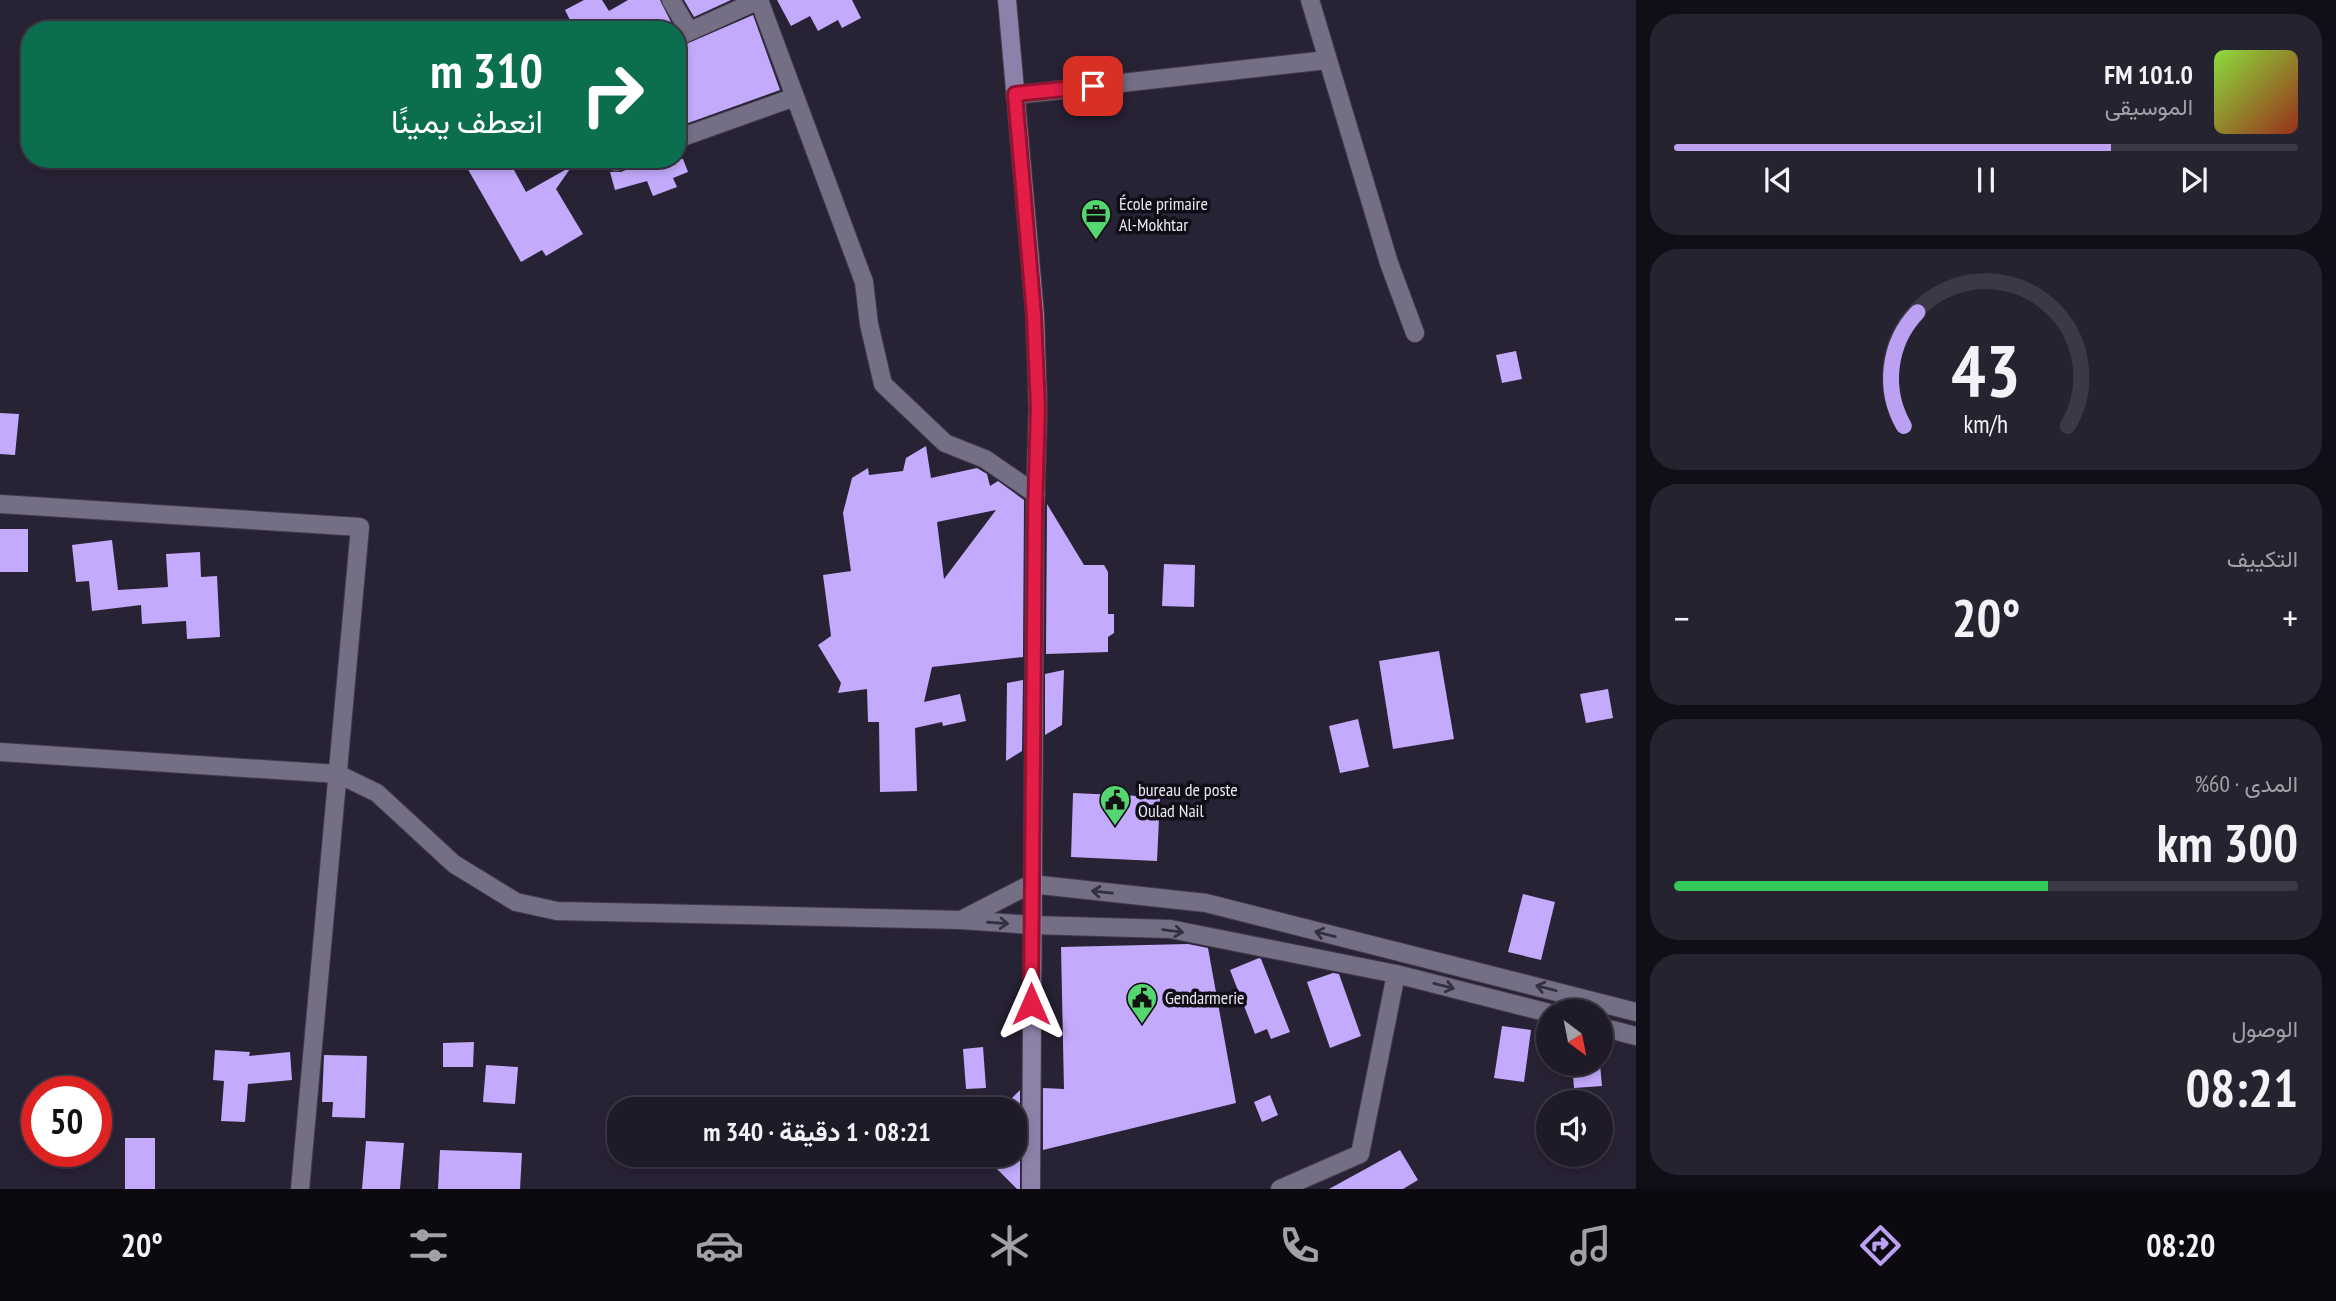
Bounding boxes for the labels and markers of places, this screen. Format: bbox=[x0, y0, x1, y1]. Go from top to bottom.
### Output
pin bbox=[1063, 56, 1123, 116]
place label: École primaire Al-Mokhtar bbox=[1119, 192, 1208, 236]
office icon: École primaire Al-Mokhtar bbox=[1079, 197, 1113, 241]
place label: bureau de poste Oulad Nail bbox=[1138, 778, 1238, 822]
public building icon: bureau de poste Oulad Nail bbox=[1098, 783, 1132, 827]
public building icon: Gendarmerie bbox=[1125, 981, 1159, 1025]
place label: Gendarmerie bbox=[1165, 986, 1245, 1009]

